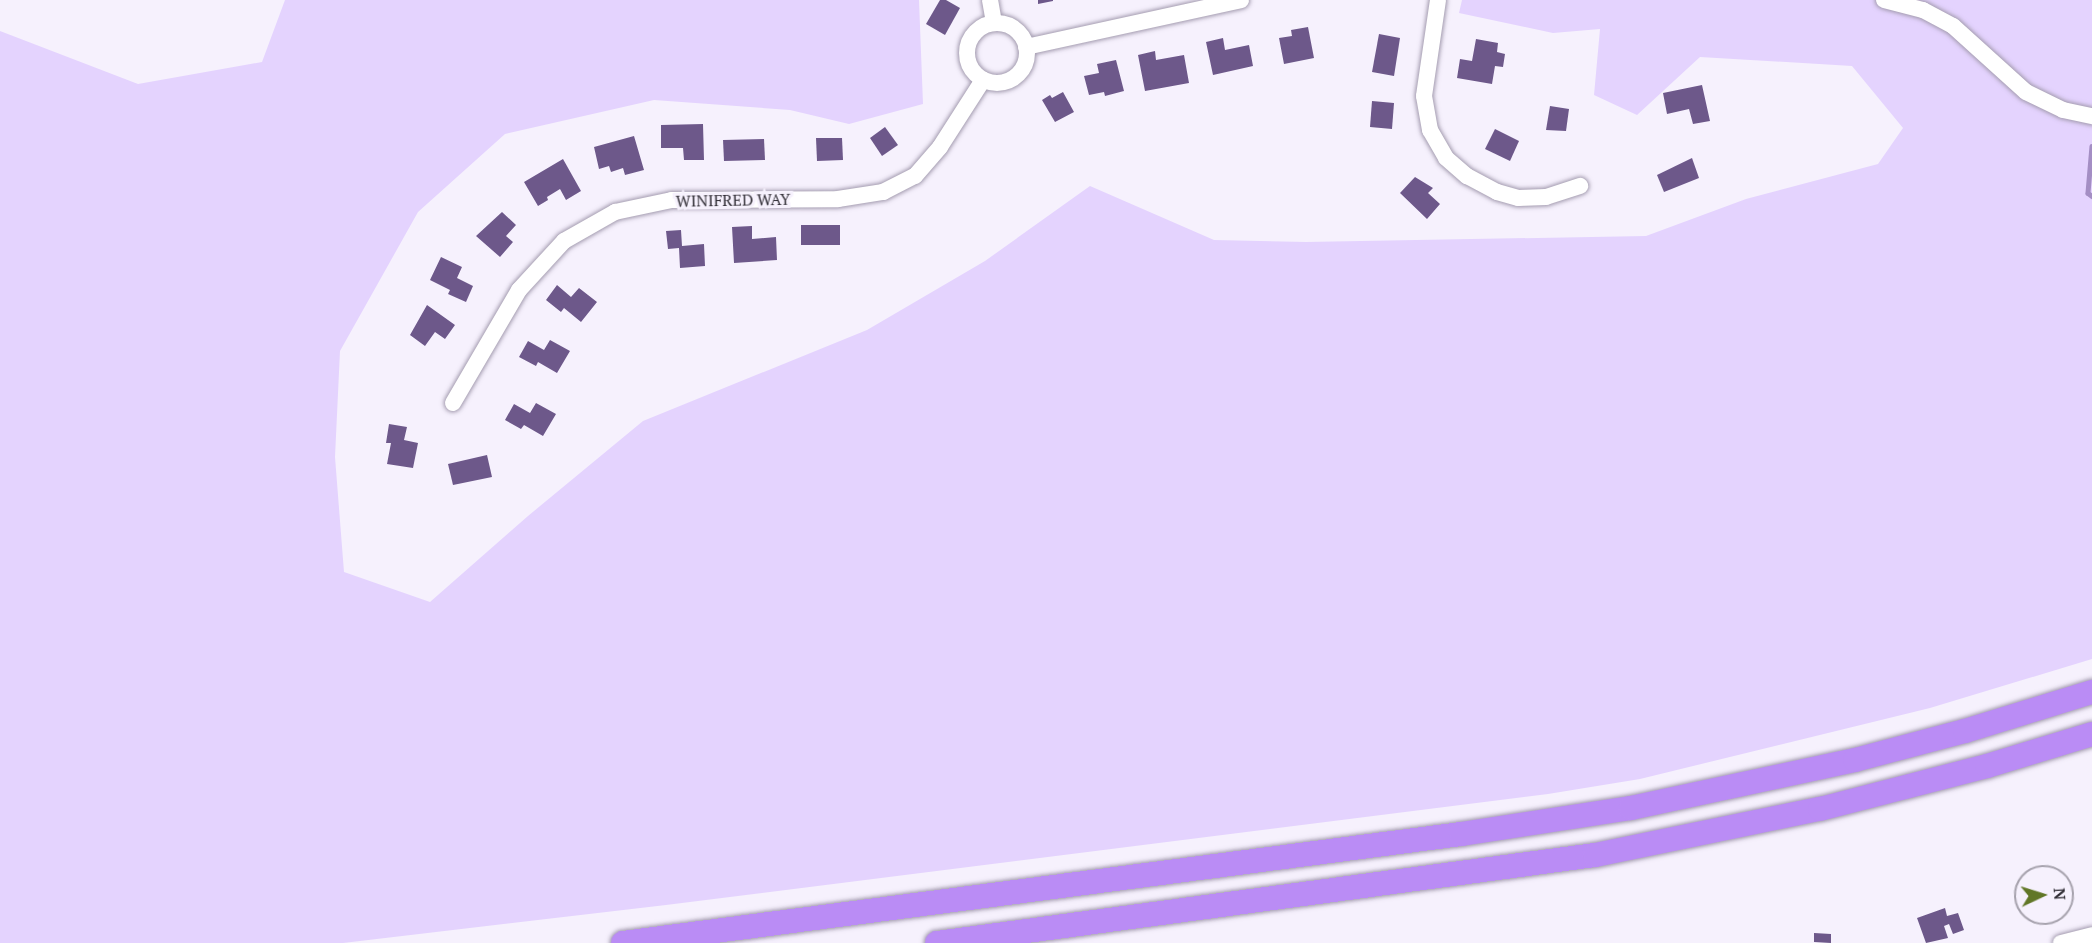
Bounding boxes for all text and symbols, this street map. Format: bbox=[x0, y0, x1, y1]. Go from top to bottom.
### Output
street label: WINIFRED WAY bbox=[676, 189, 790, 211]
north arrow bbox=[2014, 865, 2074, 925]
text: N bbox=[2049, 887, 2071, 901]

